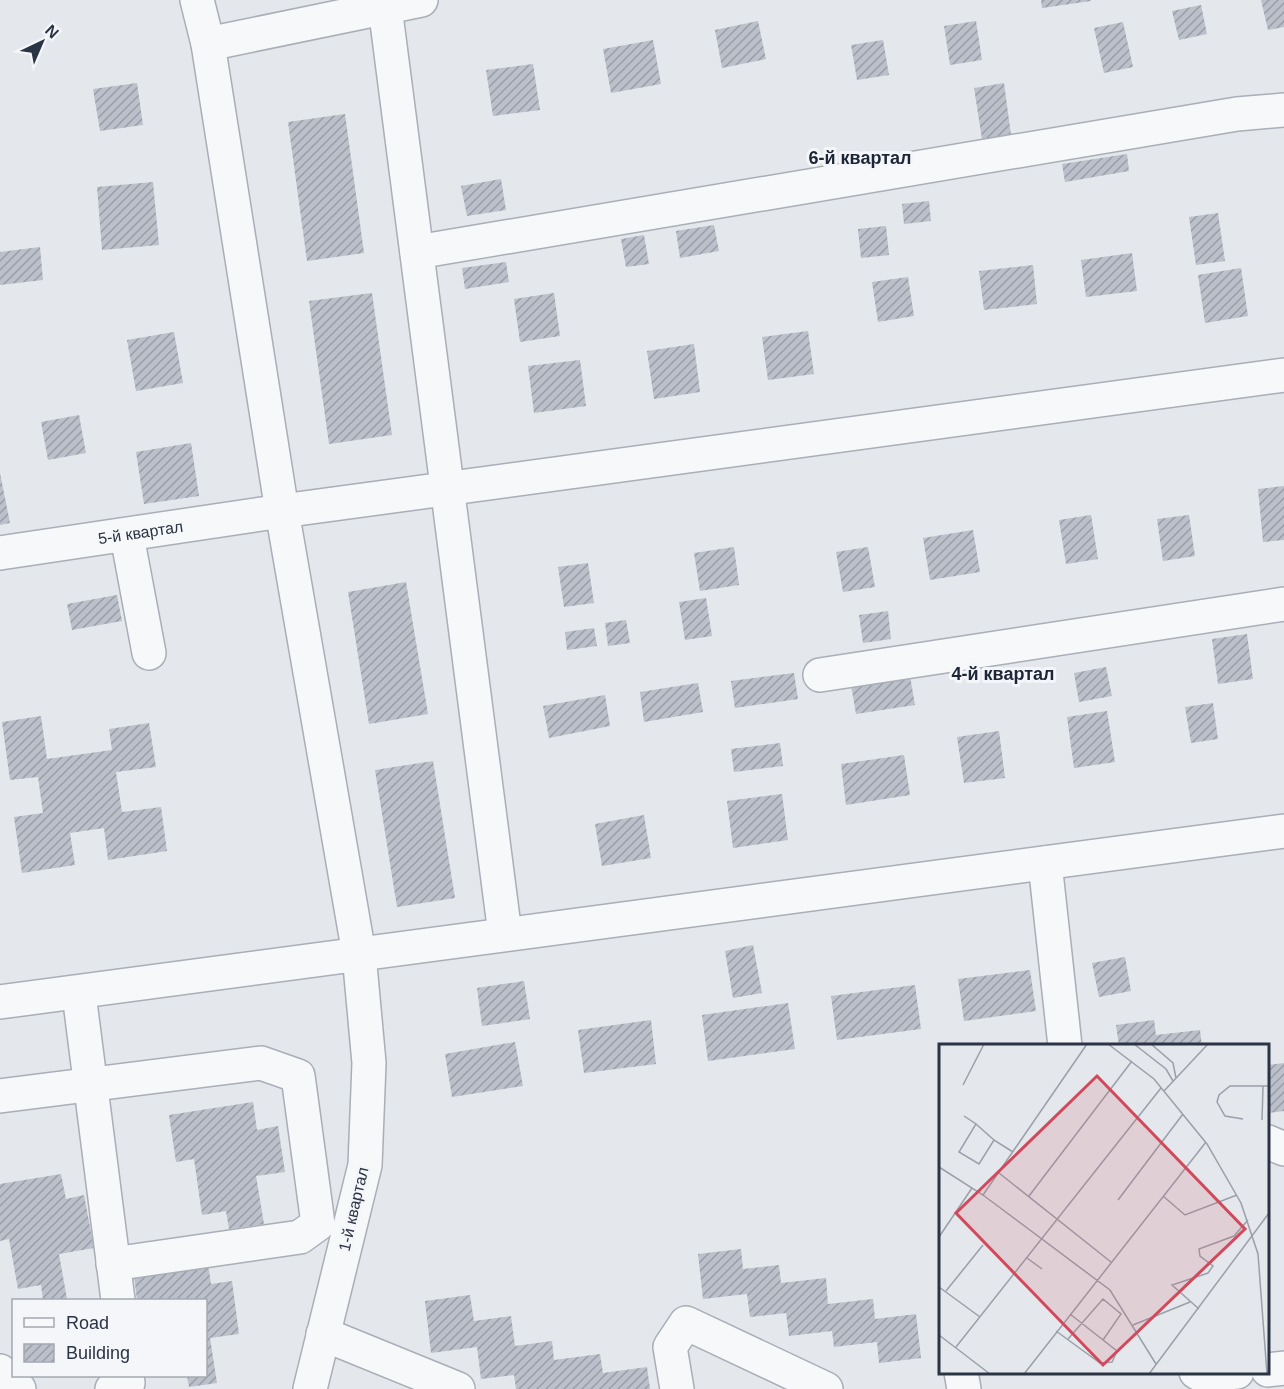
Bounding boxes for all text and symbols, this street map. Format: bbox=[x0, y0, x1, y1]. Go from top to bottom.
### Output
north arrow bbox=[12, 12, 72, 72]
text: N bbox=[42, 21, 62, 42]
district label: 6-й квартал bbox=[809, 148, 911, 168]
street label: 5-й квартал bbox=[97, 518, 184, 547]
district label: 4-й квартал bbox=[952, 664, 1054, 684]
inset map bbox=[939, 1044, 1269, 1374]
street label: 1-й квартал bbox=[336, 1165, 371, 1253]
legend bbox=[12, 1299, 207, 1377]
text: Road bbox=[66, 1313, 109, 1333]
text: Building bbox=[66, 1343, 130, 1363]

